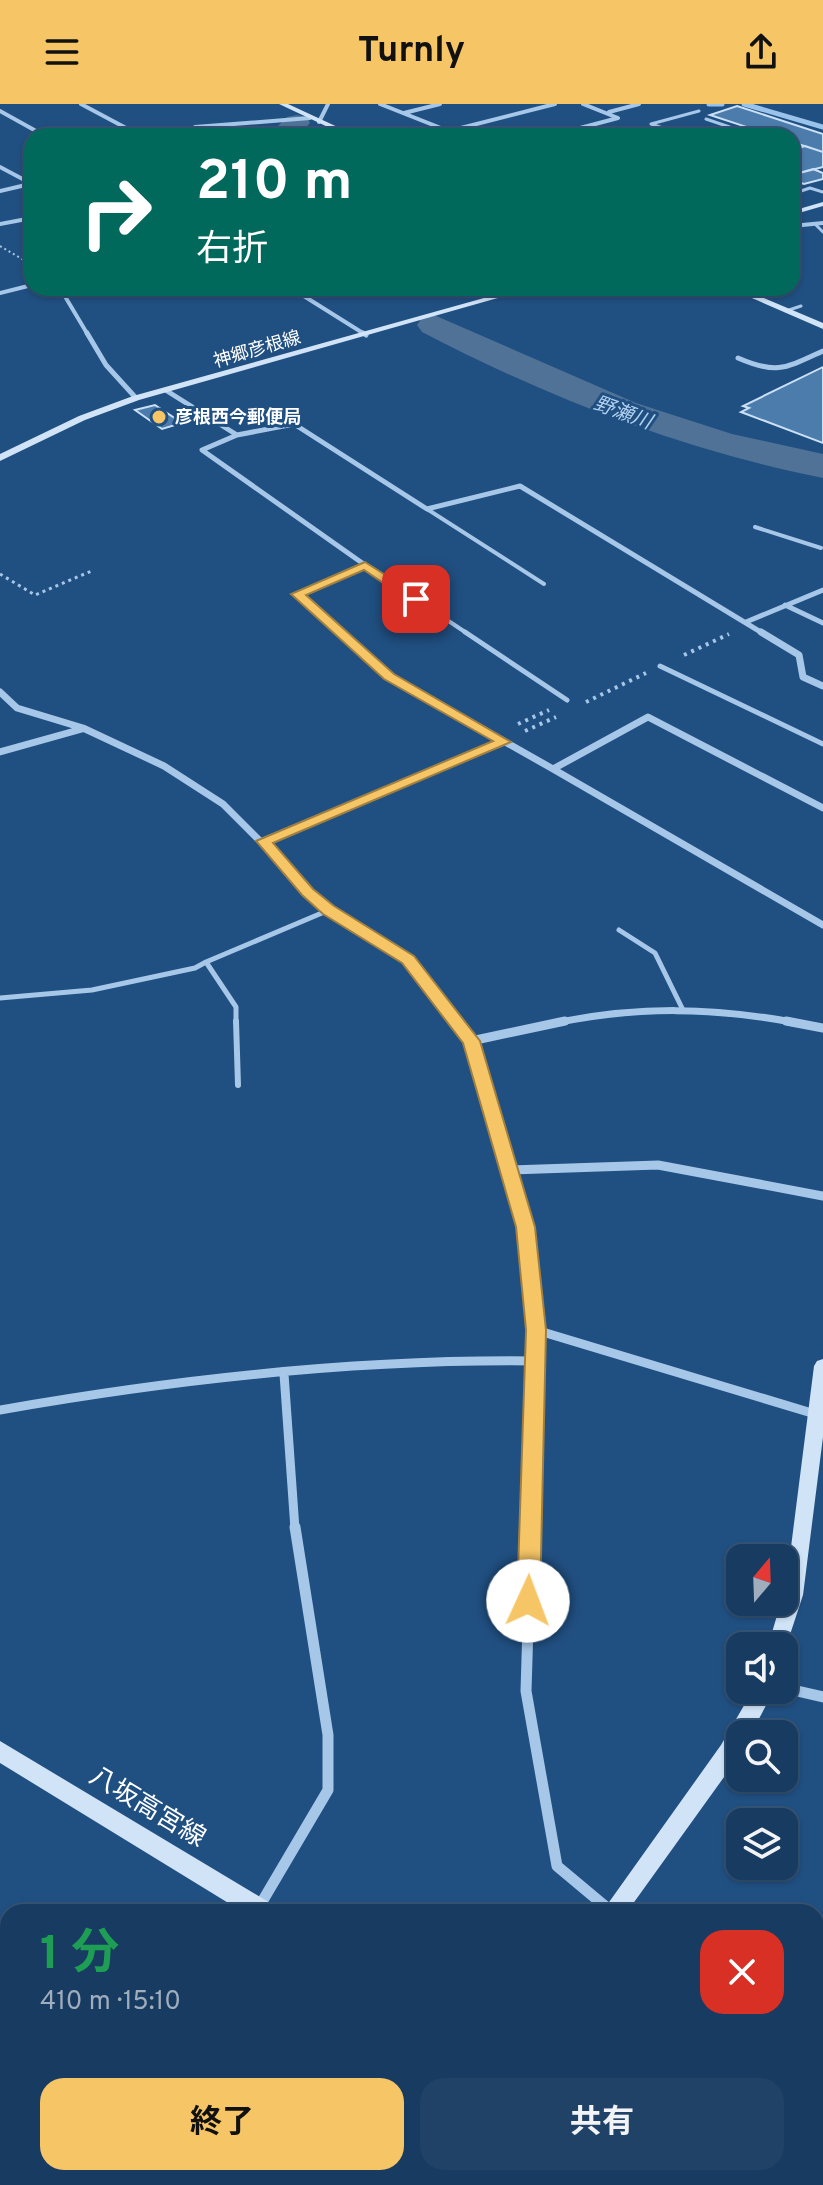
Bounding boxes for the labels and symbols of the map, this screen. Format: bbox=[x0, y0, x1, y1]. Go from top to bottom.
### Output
street label: 神郷彦根線 bbox=[211, 327, 304, 374]
water label: 野瀬川 bbox=[590, 391, 657, 437]
place label: 彦根西今郵便局 bbox=[175, 407, 301, 430]
marker: 彦根西今郵便局 bbox=[150, 408, 168, 426]
pin bbox=[382, 565, 450, 633]
north arrow bbox=[726, 1544, 798, 1616]
position arrow bbox=[486, 1559, 570, 1643]
street label: 八坂高宮線 bbox=[82, 1761, 211, 1856]

